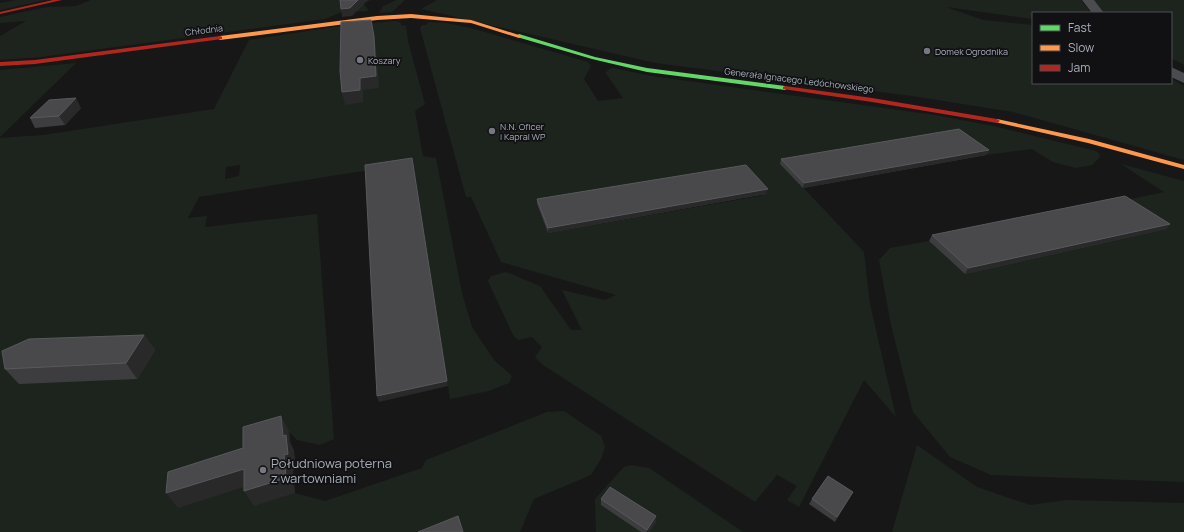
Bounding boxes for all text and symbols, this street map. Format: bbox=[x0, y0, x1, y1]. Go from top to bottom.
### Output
legend bbox=[1032, 12, 1172, 84]
text: Fast bbox=[1068, 19, 1092, 36]
street label: Chłodnia bbox=[184, 21, 224, 39]
text: Slow bbox=[1068, 39, 1094, 56]
place label: Domek Ogrodnika bbox=[935, 45, 1008, 58]
marker: Domek Ogrodnika bbox=[922, 46, 932, 56]
place label: Koszary bbox=[368, 54, 401, 67]
marker: Koszary bbox=[355, 55, 365, 65]
text: Jam bbox=[1068, 59, 1090, 76]
street label: Generała Ignacego Ledóchowskiego bbox=[724, 64, 874, 96]
place label: N.N. Oficer i Kapral WP bbox=[500, 120, 546, 143]
marker: N.N. Oficer i Kapral WP bbox=[487, 126, 497, 136]
place label: Południowa poterna z wartowniami bbox=[271, 454, 392, 487]
marker: Południowa poterna z wartowniami bbox=[258, 465, 268, 475]

